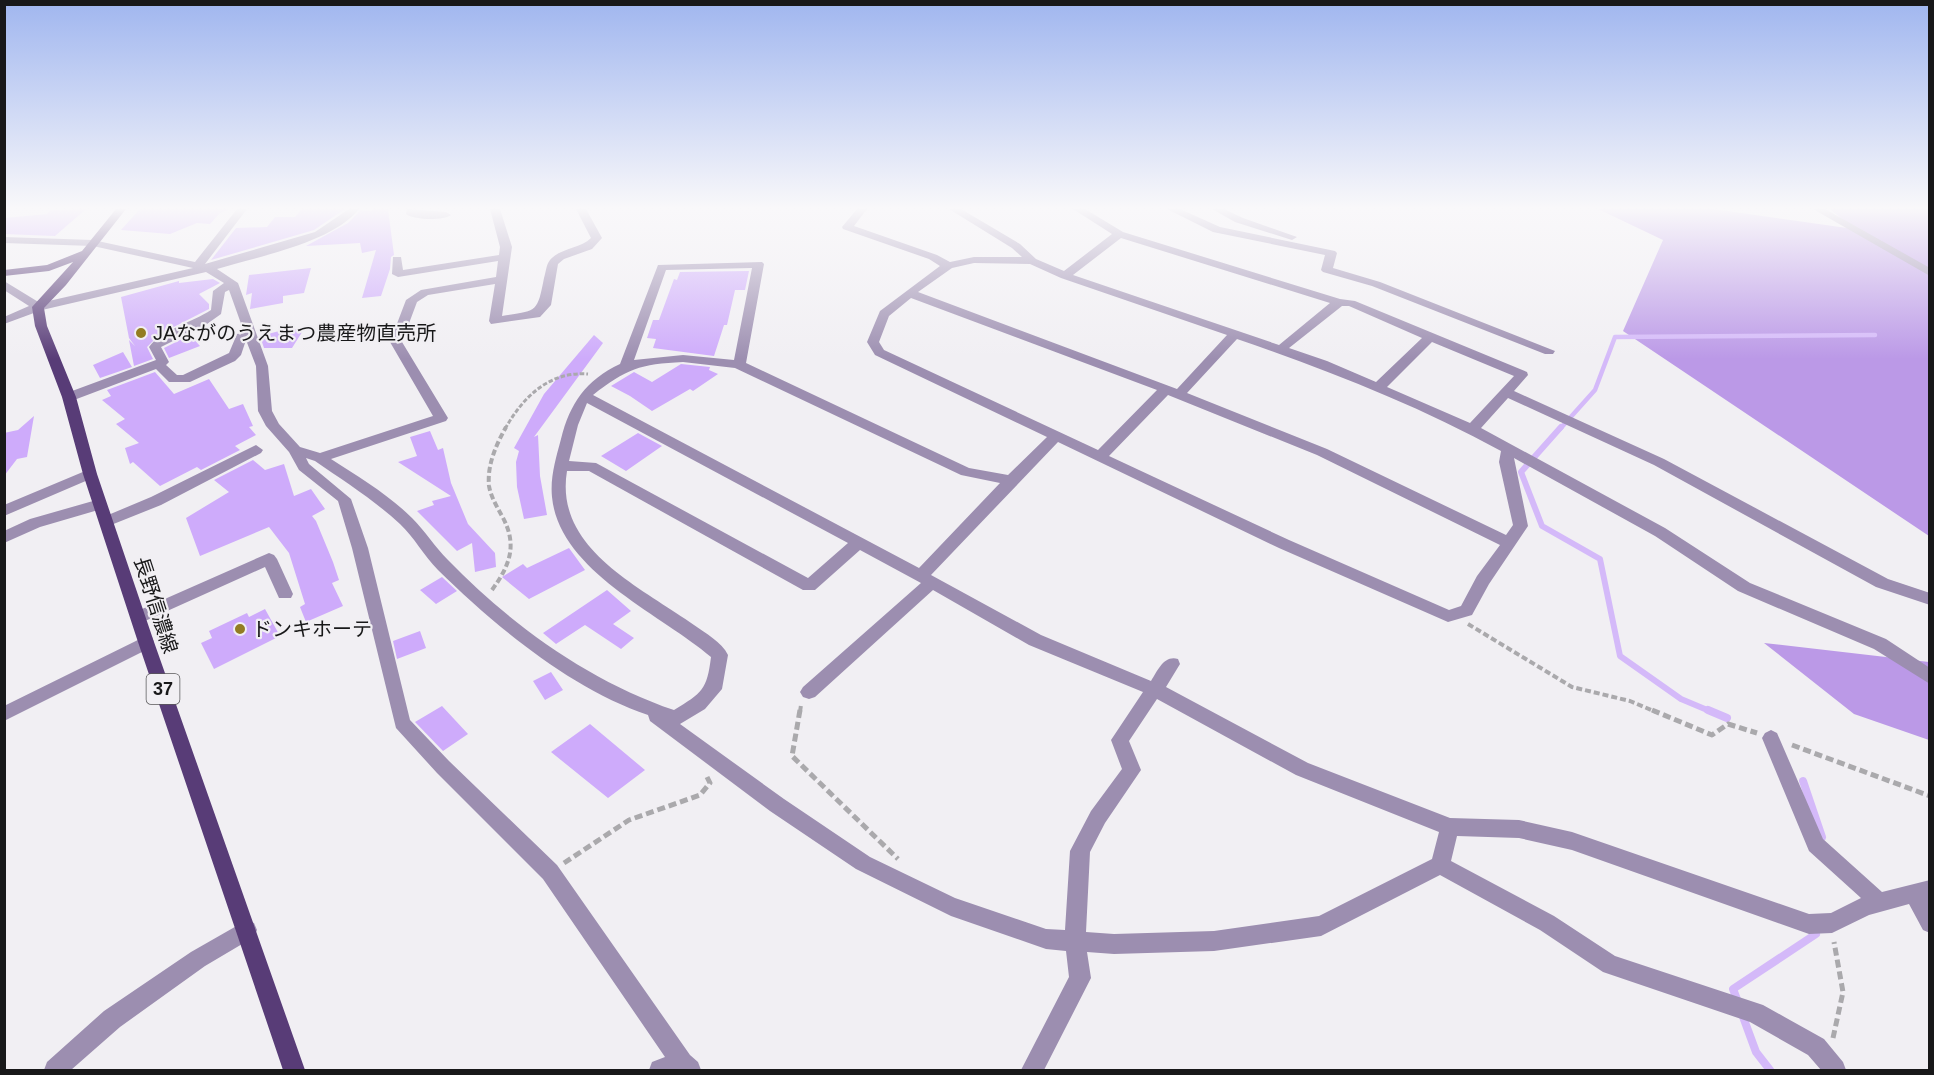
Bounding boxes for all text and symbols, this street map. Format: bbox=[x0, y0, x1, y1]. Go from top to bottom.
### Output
place label: JAながのうえまつ農産物直売所 bbox=[153, 322, 436, 344]
marker: JAながのうえまつ農産物直売所 bbox=[134, 326, 148, 340]
street label: 長野信濃線 bbox=[130, 554, 182, 656]
place label: ドンキホーテ bbox=[252, 618, 372, 640]
marker: ドンキホーテ bbox=[233, 622, 247, 636]
road number: 37 bbox=[146, 674, 180, 704]

